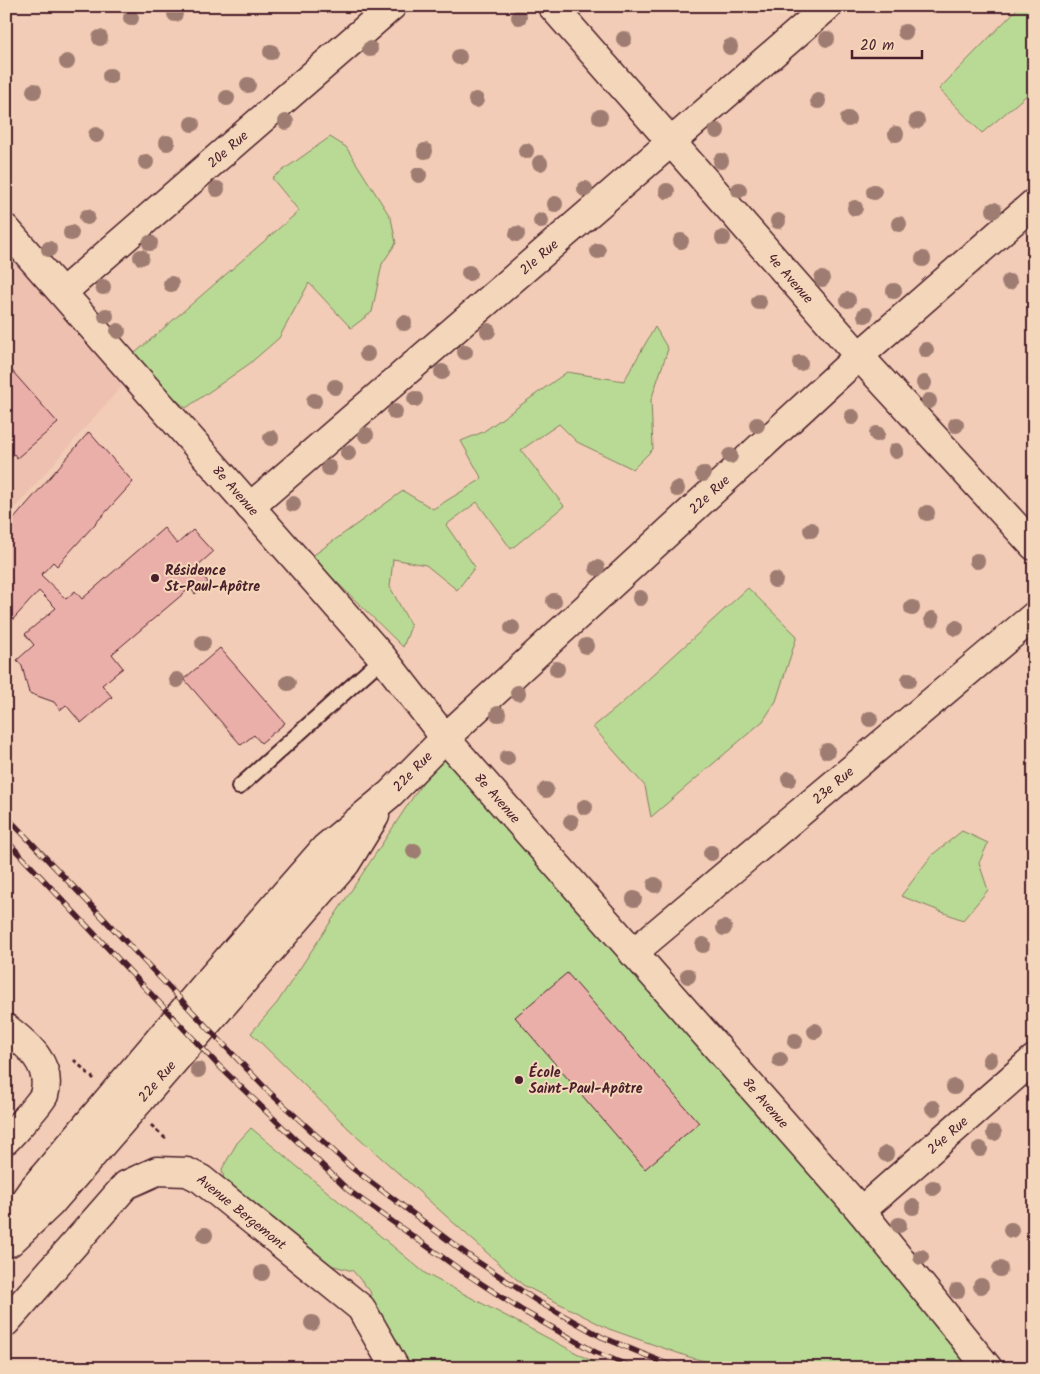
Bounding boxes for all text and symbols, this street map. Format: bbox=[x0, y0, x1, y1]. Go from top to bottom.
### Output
scale bar bbox=[852, 28, 922, 60]
text: 20 m bbox=[860, 34, 894, 58]
street label: 20e Rue bbox=[203, 125, 254, 174]
street label: 21e Rue bbox=[515, 234, 564, 281]
street label: 4e Avenue bbox=[762, 249, 819, 309]
street label: 8e Avenue bbox=[206, 461, 264, 522]
street label: 22e Rue bbox=[684, 470, 736, 520]
place label: Résidence St-Paul-Apôtre bbox=[165, 560, 260, 598]
marker: Résidence St-Paul-Apôtre bbox=[149, 572, 161, 584]
street label: 22e Rue bbox=[388, 746, 439, 797]
street label: 23e Rue bbox=[808, 761, 860, 810]
street label: 8e Avenue bbox=[468, 768, 526, 829]
street label: 22e Rue bbox=[133, 1055, 182, 1108]
place label: École Saint-Paul-Apôtre bbox=[529, 1062, 643, 1100]
street label: 8e Avenue bbox=[736, 1073, 794, 1134]
marker: École Saint-Paul-Apôtre bbox=[513, 1074, 525, 1086]
street label: 24e Rue bbox=[922, 1111, 974, 1160]
street label: Avenue Bergemont bbox=[191, 1169, 291, 1256]

